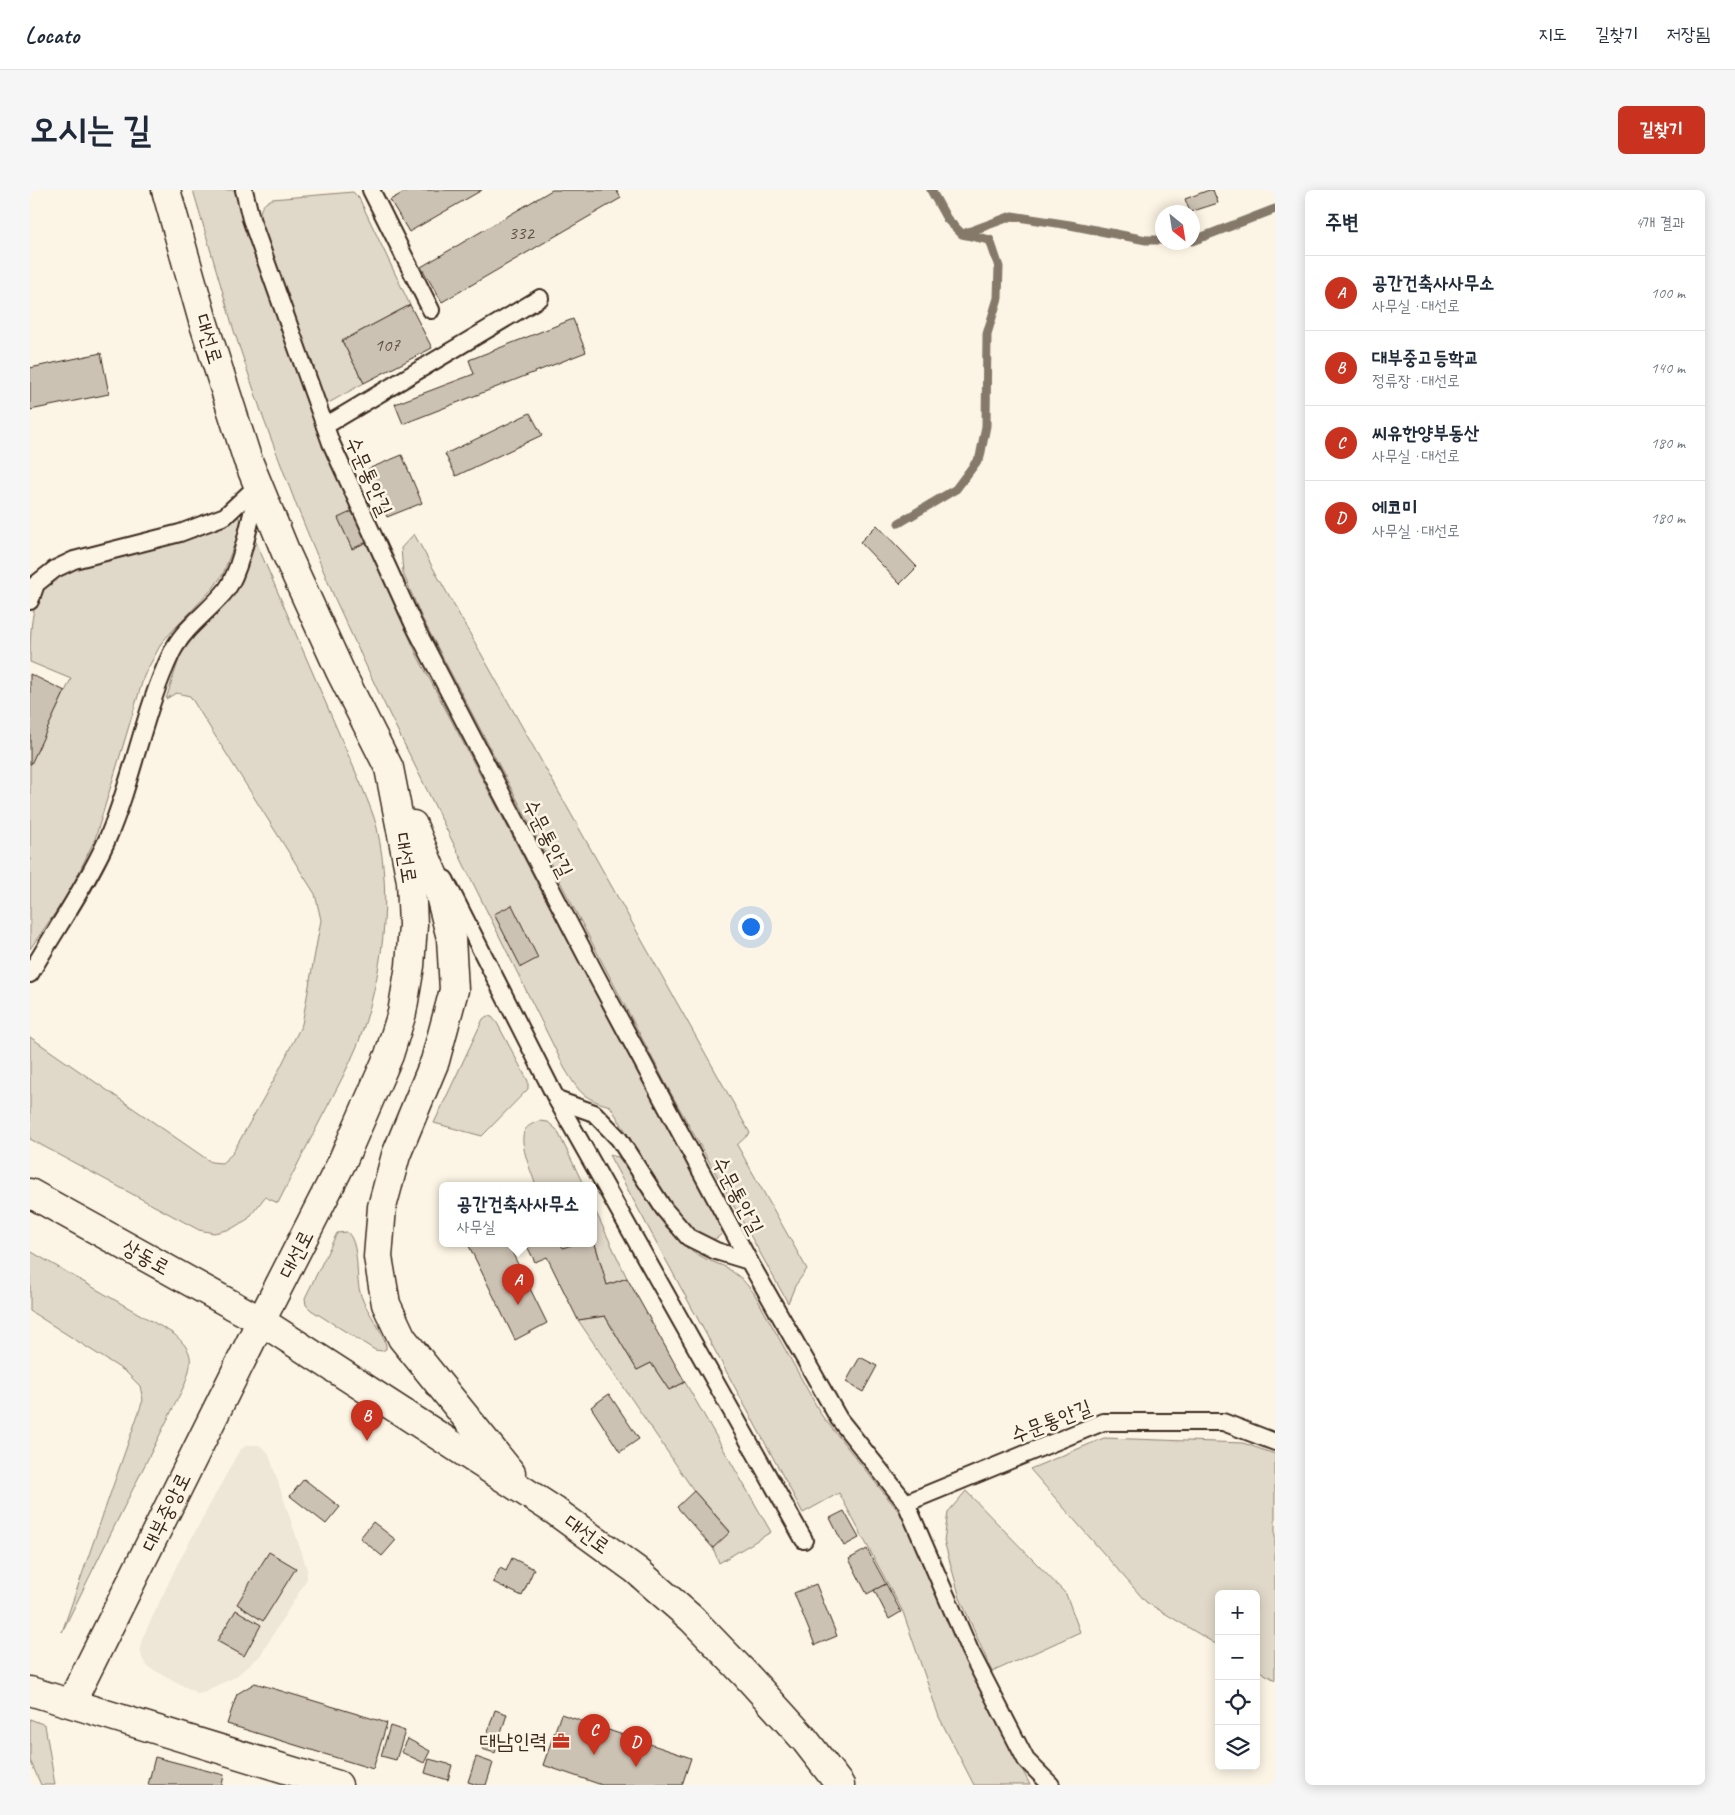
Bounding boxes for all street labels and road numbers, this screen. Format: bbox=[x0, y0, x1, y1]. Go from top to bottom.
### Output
street label: 대선로 bbox=[189, 311, 229, 367]
street label: 수문통안길 bbox=[340, 432, 398, 520]
street label: 수문통안길 bbox=[517, 794, 579, 882]
street label: 대선로 bbox=[389, 831, 423, 885]
street label: 수문통안길 bbox=[707, 1152, 769, 1238]
street label: 대선로 bbox=[273, 1226, 319, 1282]
street label: 상동로 bbox=[118, 1233, 174, 1281]
street label: 수문통안길 bbox=[1007, 1394, 1095, 1448]
street label: 대부중앙로 bbox=[136, 1468, 196, 1556]
street label: 대선로 bbox=[559, 1509, 615, 1559]

